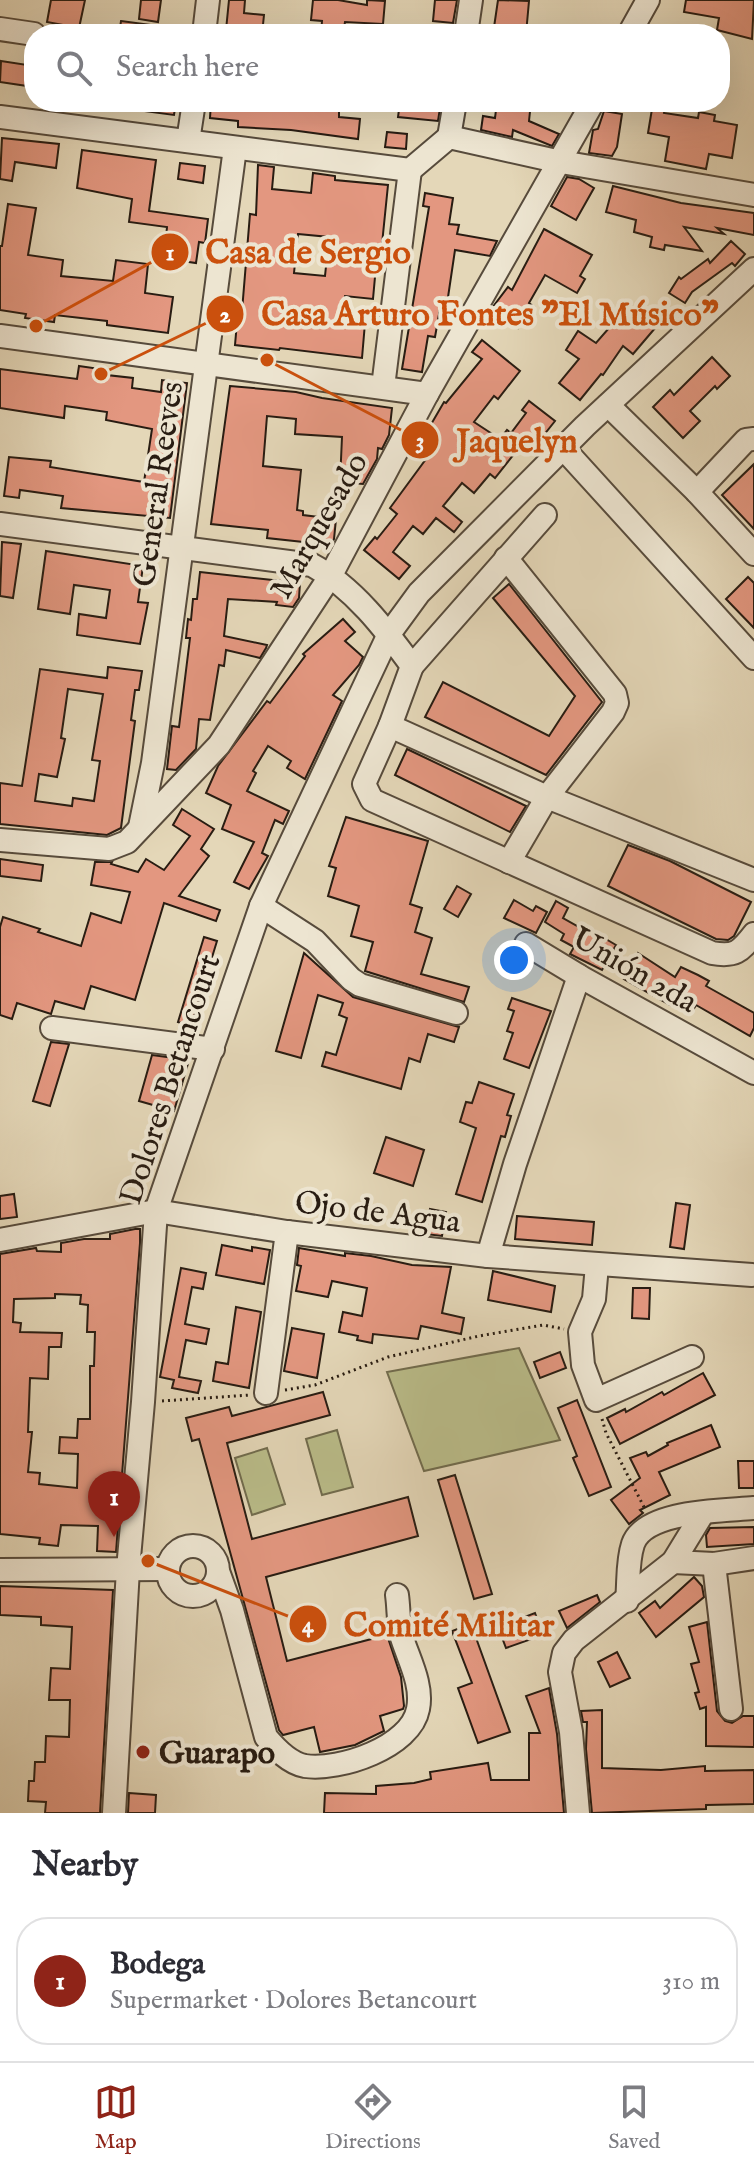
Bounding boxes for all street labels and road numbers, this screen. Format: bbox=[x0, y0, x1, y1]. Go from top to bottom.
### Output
street label: General Reeves bbox=[125, 379, 194, 590]
street label: Marquesado bbox=[262, 446, 378, 607]
street label: Unión 2da bbox=[563, 919, 704, 1024]
street label: Dolores Betancourt bbox=[112, 949, 231, 1210]
street label: Ojo de Agua bbox=[293, 1183, 463, 1244]

